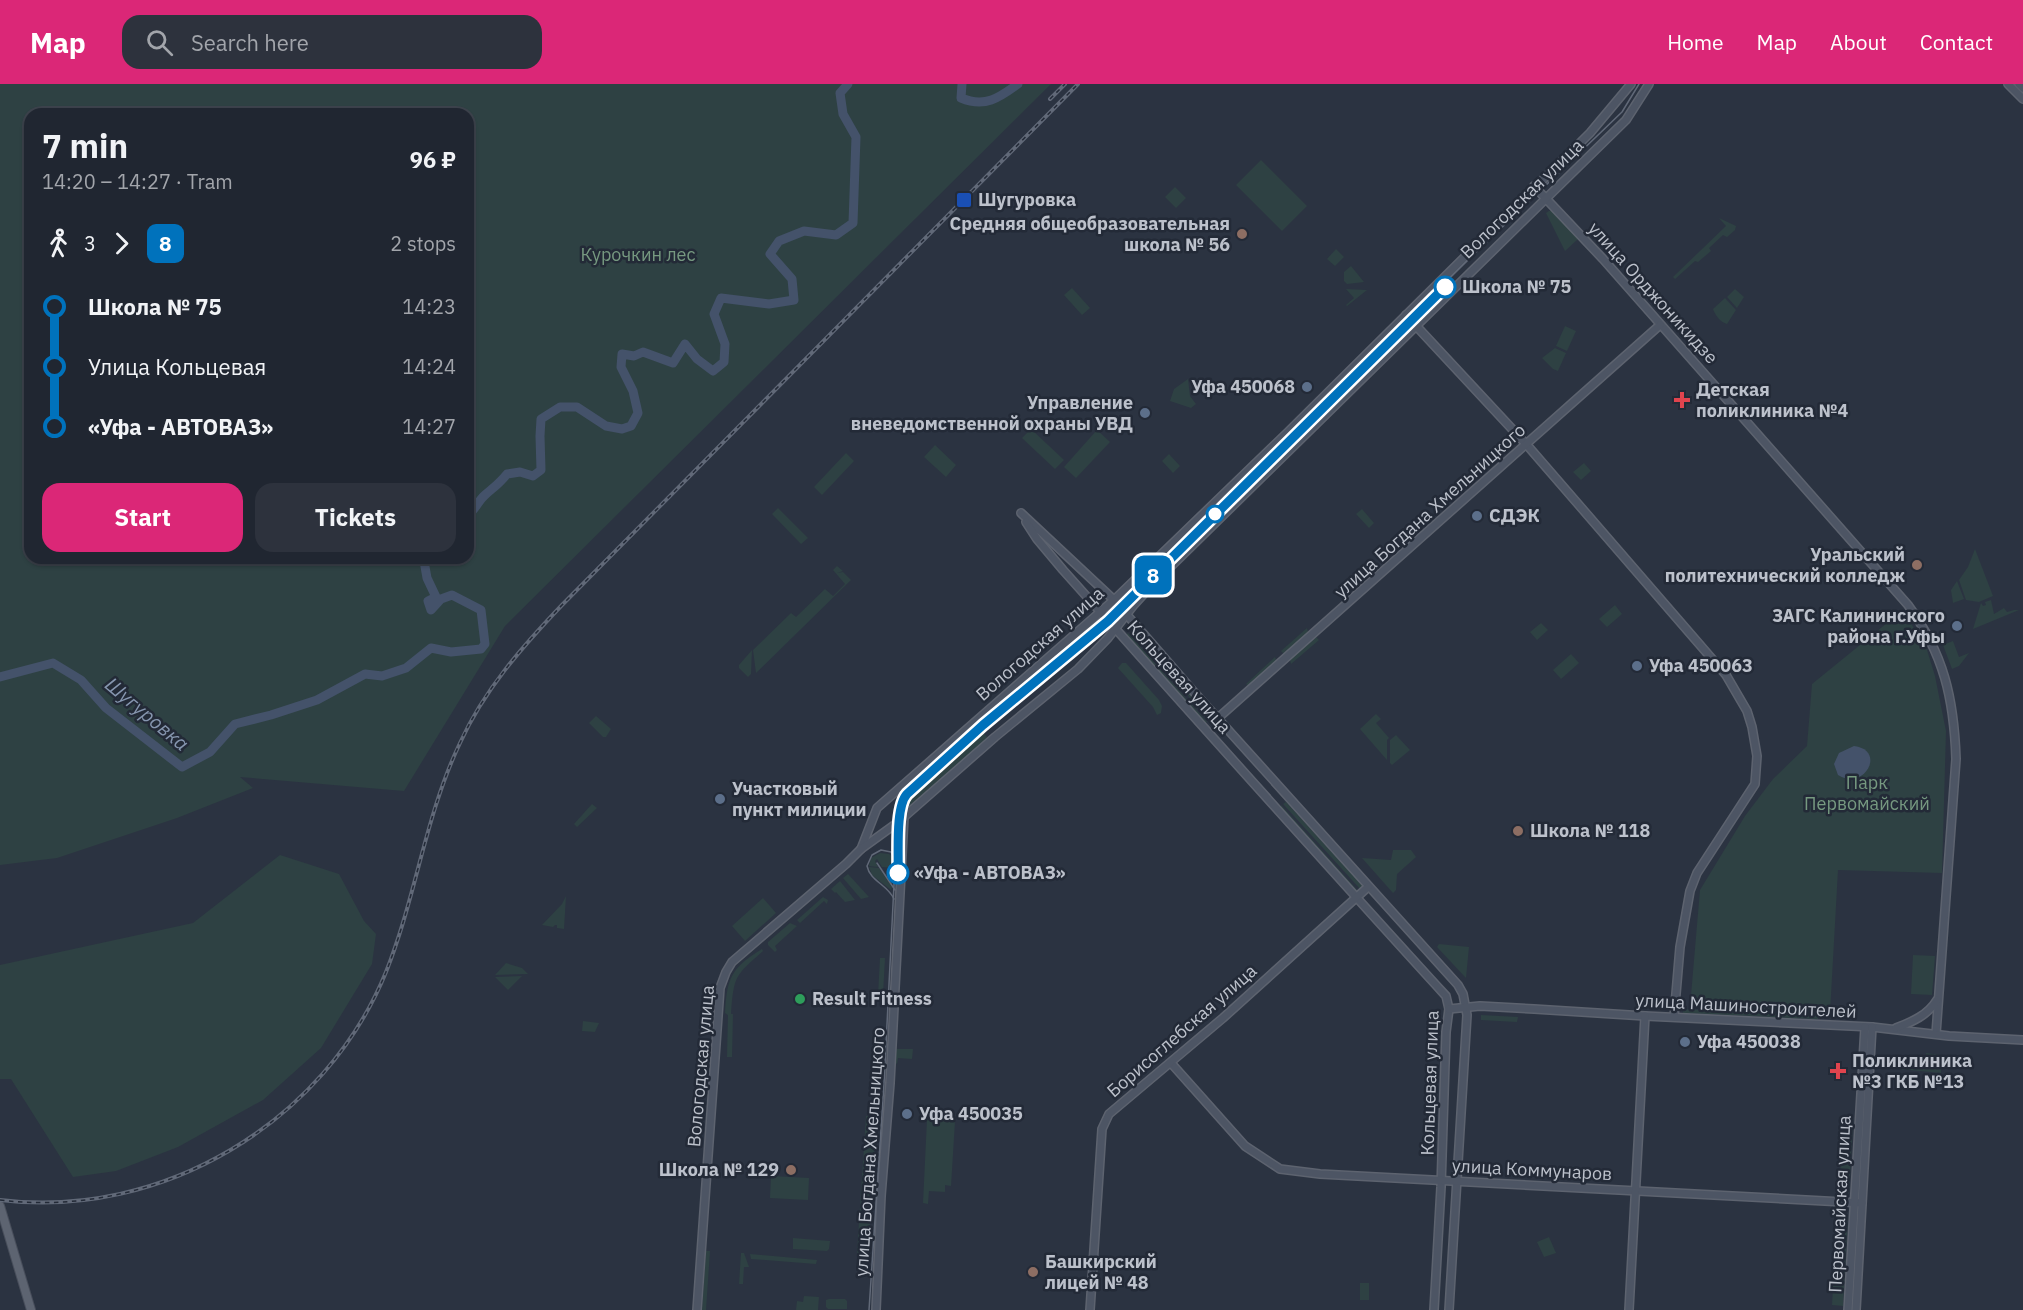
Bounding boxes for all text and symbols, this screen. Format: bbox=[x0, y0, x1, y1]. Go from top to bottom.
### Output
search box bbox=[122, 15, 542, 69]
text: Map bbox=[30, 24, 86, 61]
icon: search bbox=[143, 26, 176, 59]
text: Search here bbox=[191, 28, 309, 57]
text: Home bbox=[1667, 28, 1724, 56]
text: Map bbox=[1757, 28, 1797, 56]
text: About bbox=[1830, 28, 1887, 56]
text: Contact bbox=[1920, 28, 1993, 56]
text: 7 min bbox=[42, 124, 128, 167]
street label: Вологодская улица bbox=[1455, 134, 1588, 263]
text: 96 ₽ bbox=[410, 145, 456, 174]
text: 14:20 – 14:27 · Tram bbox=[42, 168, 233, 195]
place label: Шугуровка bbox=[978, 188, 1076, 211]
marker: Шугуровка bbox=[955, 191, 973, 209]
place label: Средняя общеобразовательная школа № 56 bbox=[950, 212, 1230, 256]
street label: улица Орджоникидзе bbox=[1584, 217, 1723, 368]
icon: walk bbox=[42, 227, 75, 260]
icon: forward bbox=[105, 227, 138, 260]
marker: Средняя общеобразовательная школа № 56 bbox=[1235, 227, 1249, 241]
text: 8 bbox=[159, 229, 172, 257]
text: 3 bbox=[84, 230, 96, 257]
text: 2 stops bbox=[390, 230, 456, 257]
park label: Курочкин лес bbox=[580, 243, 696, 266]
place label: Школа № 75 bbox=[1462, 275, 1572, 298]
marker: Школа № 75 bbox=[1434, 276, 1456, 298]
text: Школа № 75 bbox=[88, 292, 222, 321]
text: 14:23 bbox=[402, 293, 456, 320]
text: Улица Кольцевая bbox=[88, 352, 266, 381]
text: 14:24 bbox=[402, 353, 456, 380]
place label: Уфа 450068 bbox=[1191, 375, 1295, 398]
place label: Детская поликлиника №4 bbox=[1696, 378, 1848, 422]
marker: Уфа 450068 bbox=[1300, 380, 1314, 394]
place label: Управление вневедомственной охраны УВД bbox=[851, 391, 1133, 435]
marker: Детская поликлиника №4 bbox=[1673, 391, 1691, 409]
marker: Управление вневедомственной охраны УВД bbox=[1138, 406, 1152, 420]
text: «Уфа - АВТОВАЗ» bbox=[88, 412, 273, 441]
text: 14:27 bbox=[402, 413, 456, 440]
street label: улица Богдана Хмельницкого bbox=[1329, 418, 1530, 603]
button: Start bbox=[42, 483, 243, 552]
button: Tickets bbox=[255, 483, 456, 552]
place label: СДЭК bbox=[1489, 504, 1540, 527]
unlabelled marker bbox=[1206, 505, 1224, 523]
marker: СДЭК bbox=[1470, 509, 1484, 523]
place label: Уральский политехнический колледж bbox=[1665, 543, 1905, 587]
line badge: 8 bbox=[1134, 556, 1172, 594]
marker: Уральский политехнический колледж bbox=[1910, 558, 1924, 572]
text: 8 bbox=[1147, 561, 1159, 589]
street label: Вологодская улица bbox=[971, 581, 1109, 706]
place label: ЗАГС Калининского района г.Уфы bbox=[1772, 604, 1945, 648]
street label: Кольцевая улица bbox=[1122, 615, 1237, 739]
marker: ЗАГС Калининского района г.Уфы bbox=[1950, 619, 1964, 633]
place label: Уфа 450063 bbox=[1649, 654, 1753, 677]
marker: Уфа 450063 bbox=[1630, 659, 1644, 673]
water label: Шугуровка bbox=[100, 671, 195, 757]
park label: Парк Первомайский bbox=[1804, 771, 1930, 815]
place label: Участковый пункт милиции bbox=[732, 777, 867, 821]
marker: Участковый пункт милиции bbox=[713, 792, 727, 806]
place label: Школа № 118 bbox=[1530, 819, 1650, 842]
marker: Школа № 118 bbox=[1511, 824, 1525, 838]
place label: «Уфа - АВТОВАЗ» bbox=[914, 861, 1066, 884]
marker: «Уфа - АВТОВАЗ» bbox=[887, 862, 909, 884]
street label: Борисоглебская улица bbox=[1102, 959, 1262, 1102]
street label: Вологодская улица bbox=[682, 984, 719, 1148]
place label: Result Fitness bbox=[812, 987, 932, 1010]
street label: улица Машиностроителей bbox=[1635, 988, 1857, 1023]
marker: Result Fitness bbox=[793, 992, 807, 1006]
street label: Кольцевая улица bbox=[1415, 1010, 1444, 1156]
street label: улица Богдана Хмельницкого bbox=[849, 1027, 890, 1277]
place label: Уфа 450038 bbox=[1697, 1030, 1801, 1053]
marker: Уфа 450038 bbox=[1678, 1035, 1692, 1049]
place label: Поликлиника №3 ГКБ №13 bbox=[1852, 1049, 1972, 1093]
marker: Поликлиника №3 ГКБ №13 bbox=[1829, 1062, 1847, 1080]
place label: Уфа 450035 bbox=[919, 1102, 1023, 1125]
marker: Уфа 450035 bbox=[900, 1107, 914, 1121]
street label: Первомайская улица bbox=[1823, 1114, 1856, 1293]
street label: улица Коммунаров bbox=[1451, 1154, 1613, 1185]
place label: Школа № 129 bbox=[659, 1158, 779, 1181]
marker: Школа № 129 bbox=[784, 1163, 798, 1177]
place label: Башкирский лицей № 48 bbox=[1045, 1250, 1157, 1294]
marker: Башкирский лицей № 48 bbox=[1026, 1265, 1040, 1279]

